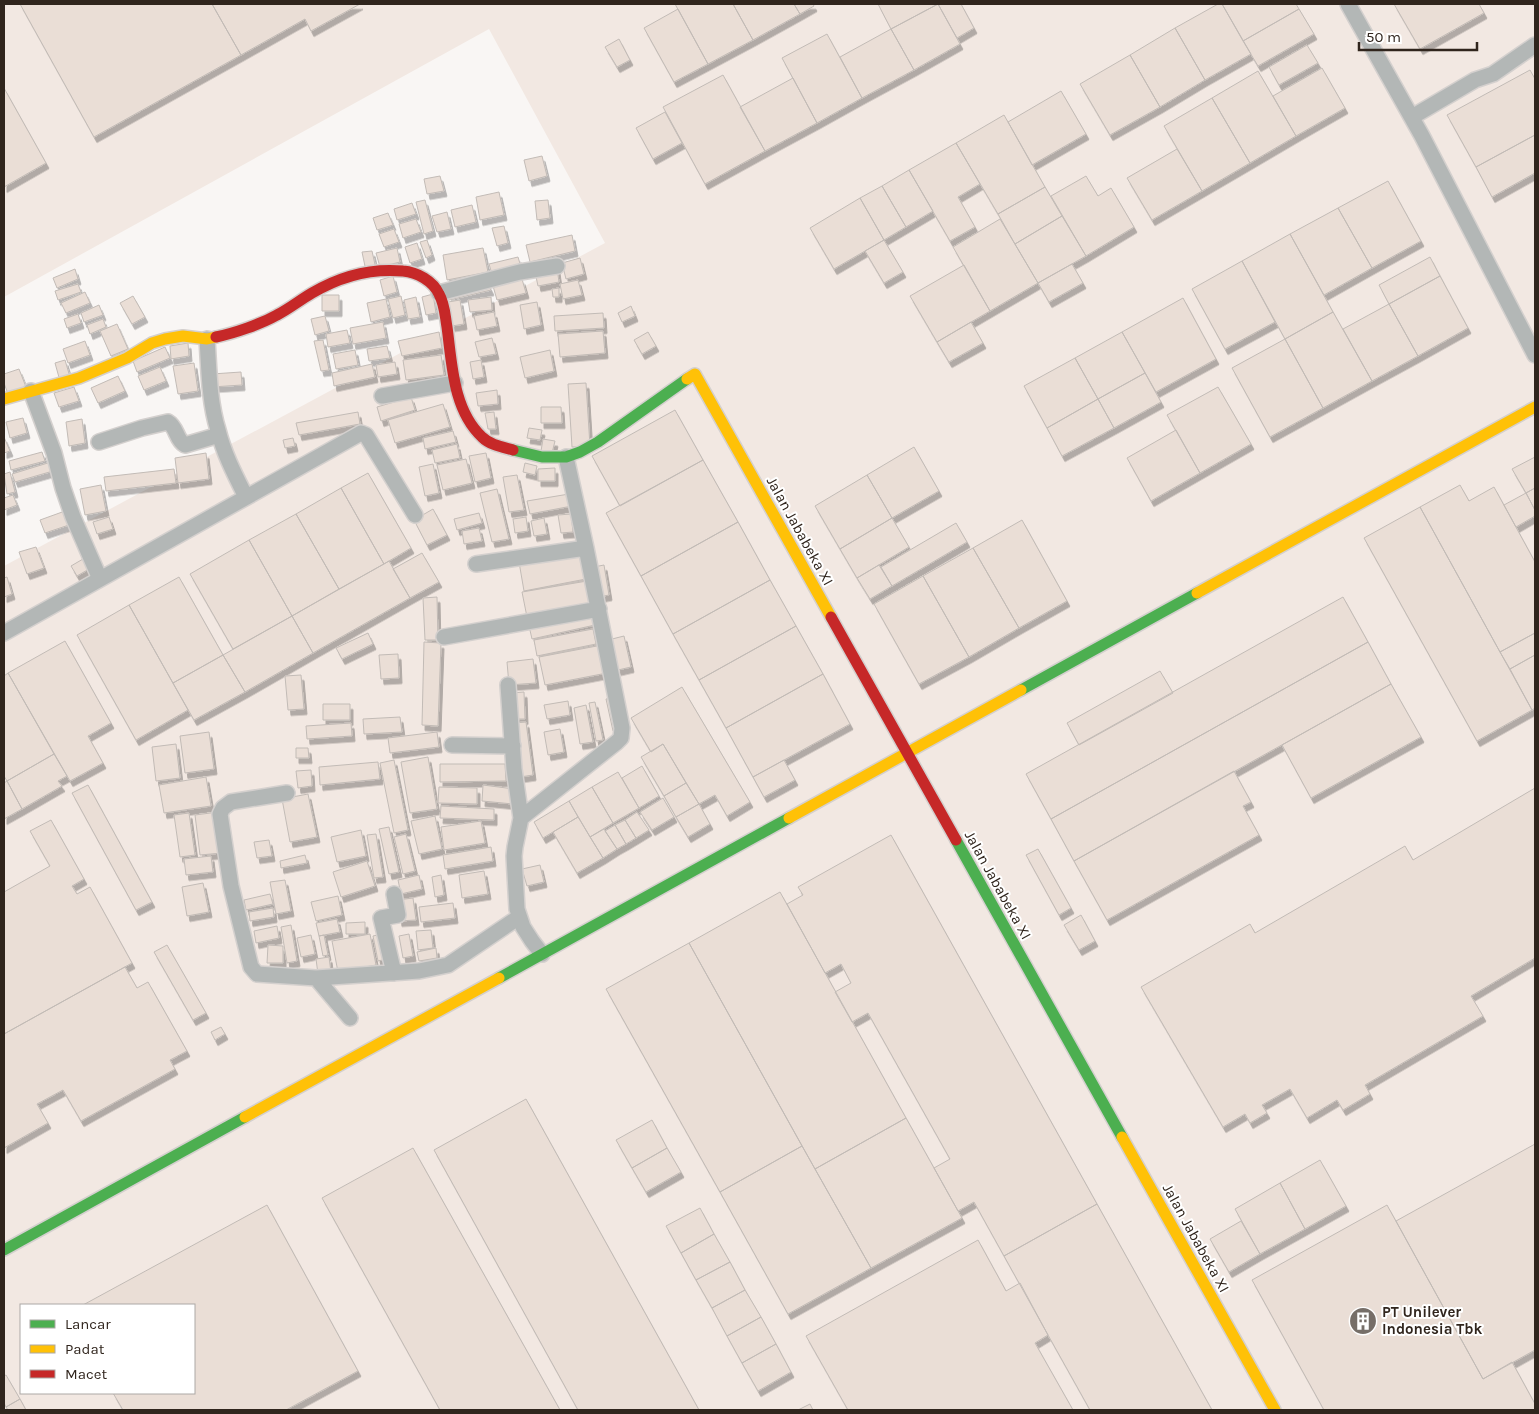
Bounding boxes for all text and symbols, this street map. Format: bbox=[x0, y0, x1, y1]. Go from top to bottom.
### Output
scale bar bbox=[1359, 20, 1476, 52]
text: 50 m bbox=[1366, 28, 1401, 46]
street label: Jalan Jababeka XI bbox=[763, 473, 837, 589]
street label: Jalan Jababeka XI bbox=[961, 827, 1035, 943]
street label: Jalan Jababeka XI bbox=[1159, 1180, 1233, 1296]
place label: PT Unilever Indonesia Tbk bbox=[1382, 1303, 1482, 1338]
legend bbox=[20, 1304, 195, 1394]
building icon: PT Unilever Indonesia Tbk bbox=[1348, 1306, 1378, 1336]
text: Lancar bbox=[65, 1315, 111, 1333]
text: Padat bbox=[65, 1340, 105, 1358]
text: Macet bbox=[65, 1365, 107, 1383]

